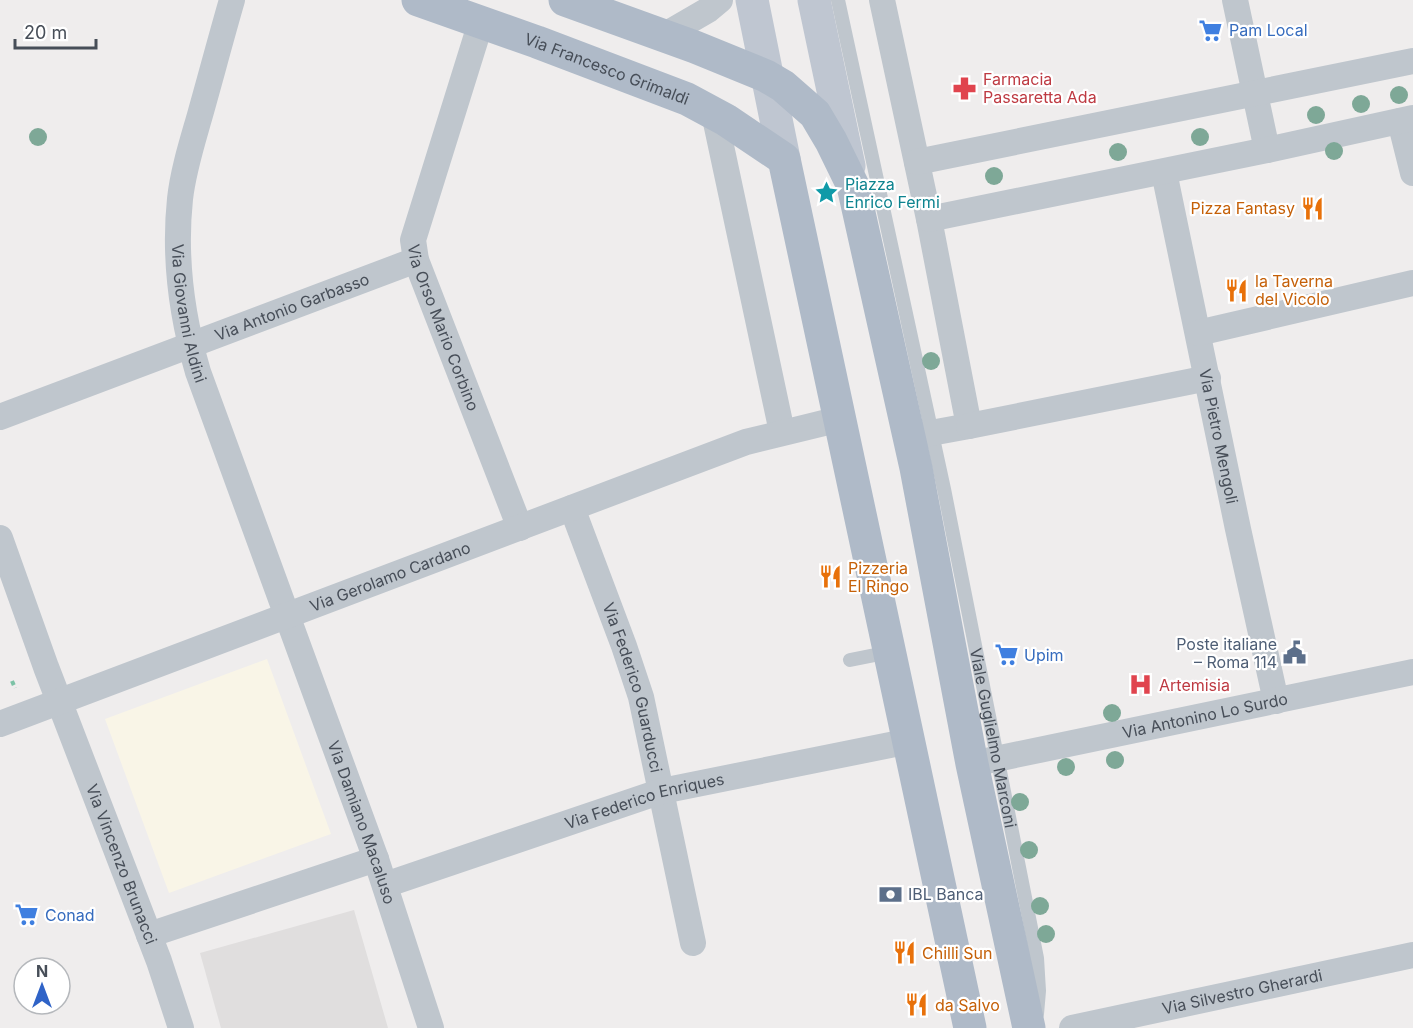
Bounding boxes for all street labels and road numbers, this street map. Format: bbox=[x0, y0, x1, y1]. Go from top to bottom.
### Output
street label: Via Francesco Grimaldi bbox=[522, 28, 692, 109]
street label: Via Orso Mario Corbino bbox=[404, 243, 484, 414]
street label: Via Giovanni Aldini bbox=[168, 244, 211, 385]
street label: Via Antonio Garbasso bbox=[212, 269, 372, 345]
street label: Via Pietro Mengoli bbox=[1195, 367, 1243, 506]
street label: Via Gerolamo Cardano bbox=[307, 537, 473, 616]
street label: Via Federico Guarducci bbox=[598, 600, 667, 774]
street label: Viale Guglielmo Marconi bbox=[966, 646, 1021, 830]
street label: Via Antonino Lo Surdo bbox=[1120, 688, 1289, 742]
street label: Via Damiano Macaluso bbox=[324, 738, 400, 907]
street label: Via Federico Enriques bbox=[562, 769, 726, 833]
street label: Via Vincenzo Brunacci bbox=[82, 781, 162, 947]
street label: Via Silvestro Gherardi bbox=[1160, 965, 1324, 1018]

